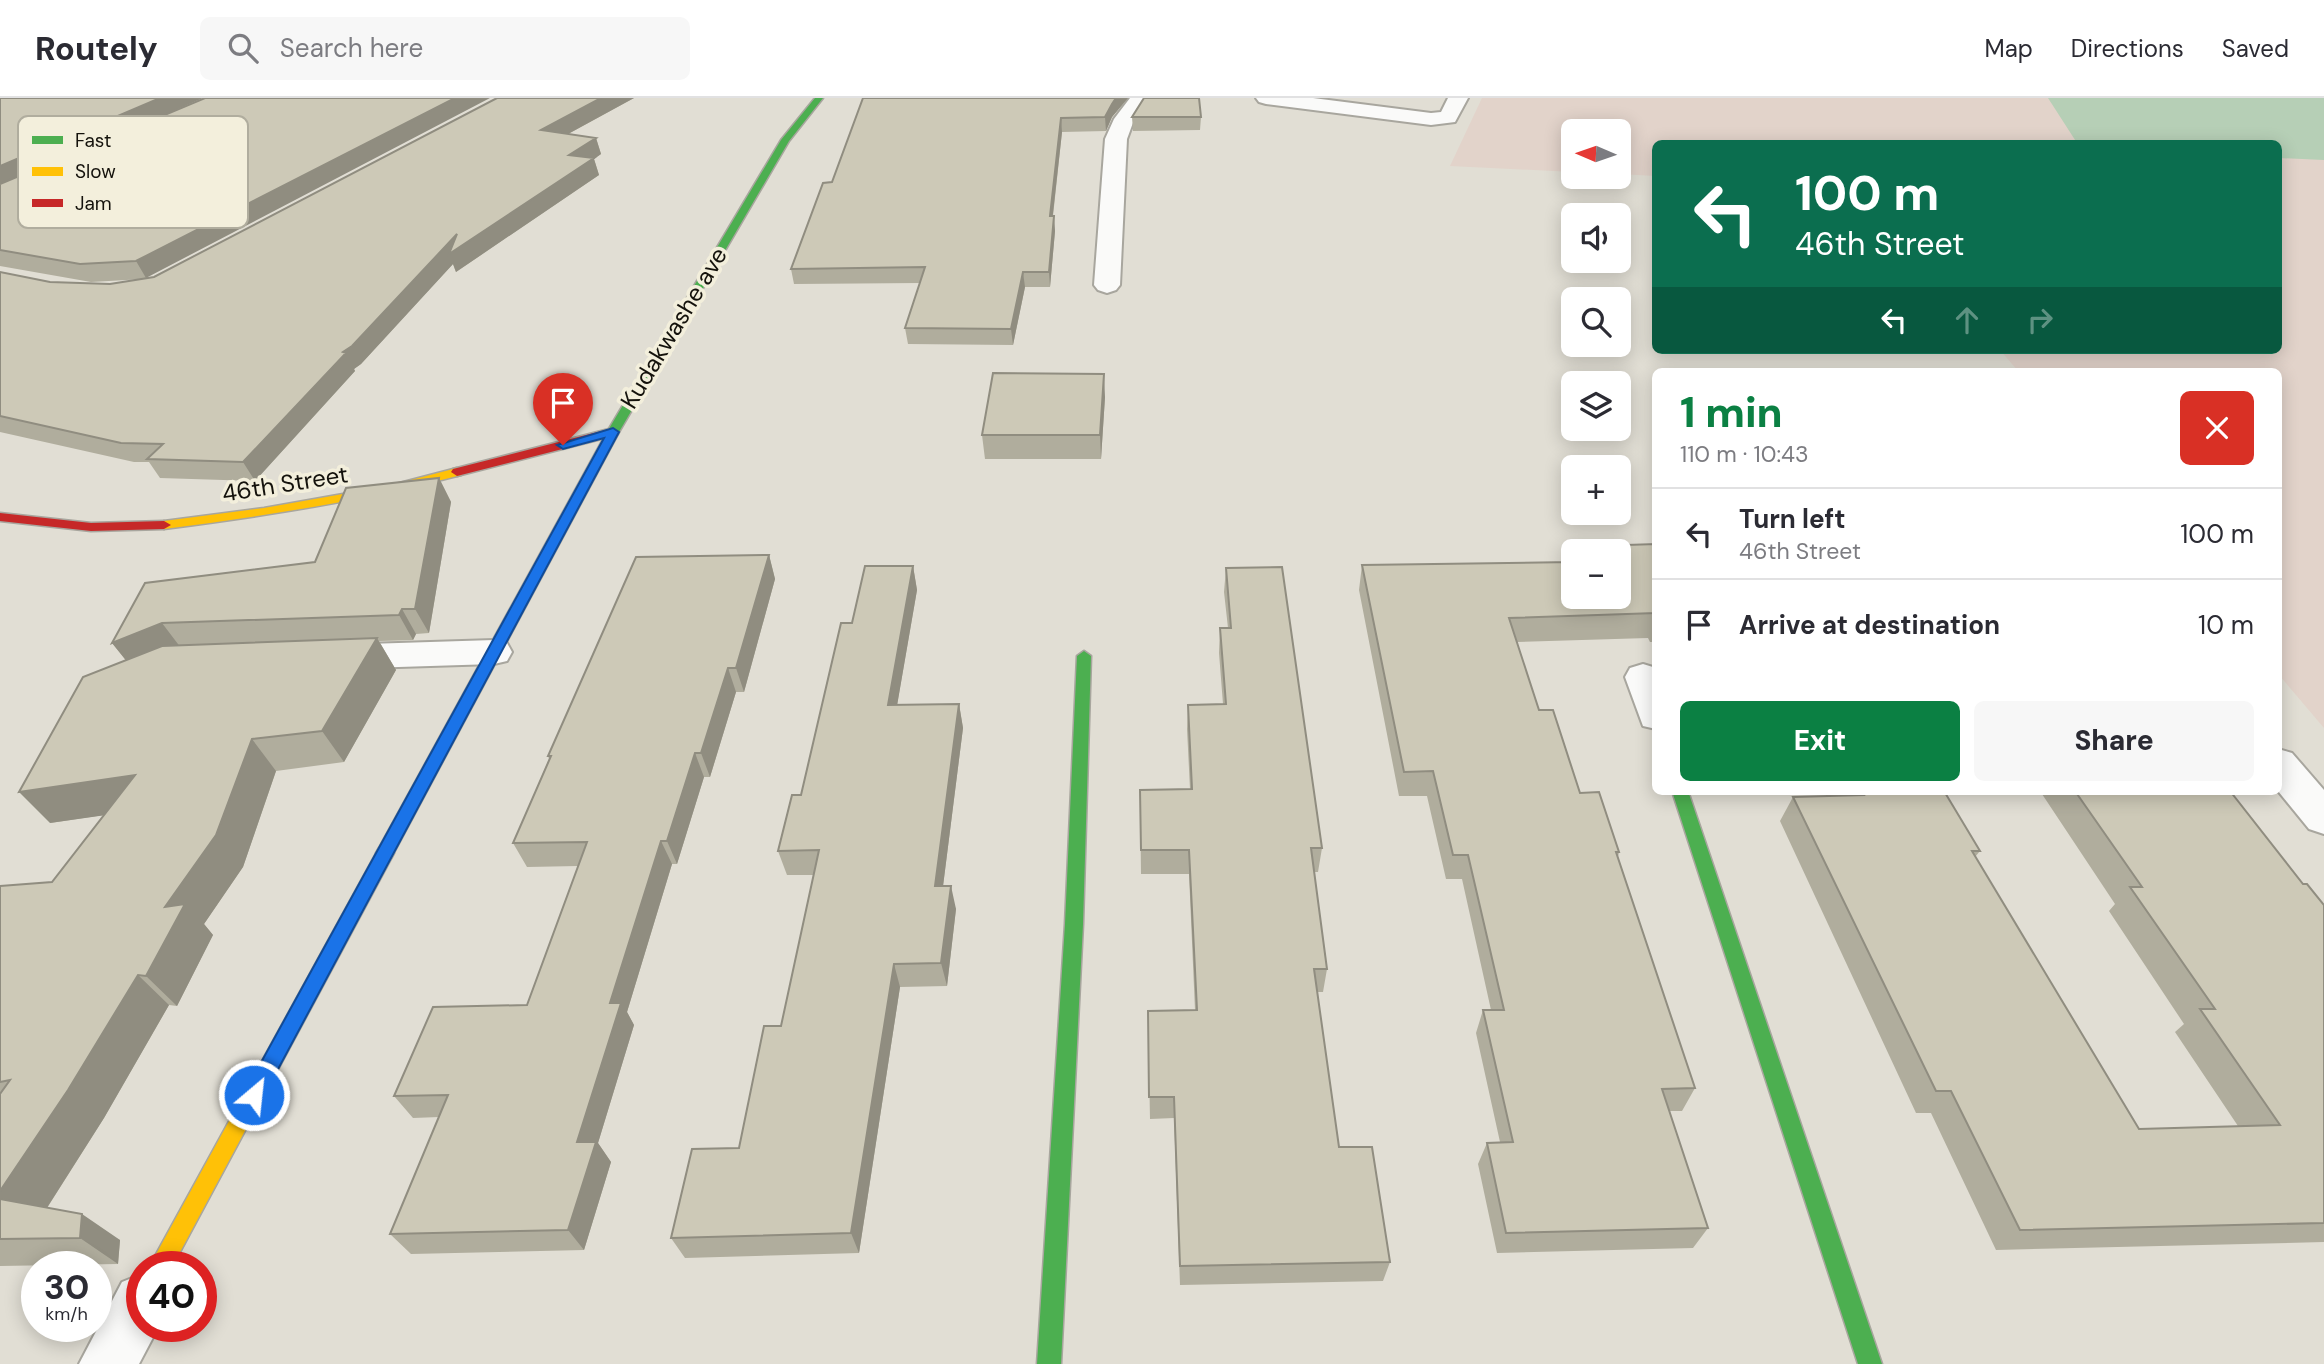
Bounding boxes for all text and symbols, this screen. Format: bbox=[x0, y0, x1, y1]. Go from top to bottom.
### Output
search box bbox=[200, 17, 690, 80]
text: Routely bbox=[35, 27, 158, 70]
icon: search bbox=[224, 29, 262, 67]
text: Search here bbox=[280, 31, 423, 65]
text: Map bbox=[1985, 33, 2033, 64]
text: Directions bbox=[2071, 33, 2184, 64]
text: Saved bbox=[2222, 33, 2289, 64]
legend bbox=[18, 116, 248, 228]
north arrow bbox=[1561, 119, 1631, 189]
map controls bbox=[1561, 119, 1631, 609]
text: Fast bbox=[75, 128, 111, 153]
text: Slow bbox=[75, 159, 116, 184]
text: 100 m bbox=[1795, 161, 1939, 225]
icon: left bbox=[1680, 168, 1771, 259]
text: Jam bbox=[75, 191, 112, 216]
button: sound bbox=[1561, 203, 1631, 273]
text: 46th Street bbox=[1795, 223, 1965, 265]
street label: Kudakwashe ave bbox=[613, 241, 734, 414]
button: search bbox=[1561, 287, 1631, 357]
icon: left bbox=[1875, 301, 1913, 339]
icon: ahead bbox=[1948, 301, 1986, 339]
icon: right bbox=[2021, 301, 2059, 339]
button: layers bbox=[1561, 371, 1631, 441]
pin bbox=[533, 373, 593, 445]
icon: arrive bbox=[544, 384, 582, 422]
text: 1 min bbox=[1680, 385, 1783, 440]
button: close bbox=[2180, 391, 2254, 465]
text: 110 m · 10:43 bbox=[1680, 439, 1809, 469]
button: + bbox=[1561, 455, 1631, 525]
street label: 46th Street bbox=[220, 458, 350, 509]
text: Turn left bbox=[1739, 502, 1846, 536]
icon: left bbox=[1680, 515, 1718, 553]
text: 100 m bbox=[2180, 517, 2254, 551]
text: 46th Street bbox=[1739, 536, 1861, 566]
button: − bbox=[1561, 539, 1631, 609]
icon: arrive bbox=[1680, 606, 1718, 644]
text: Arrive at destination bbox=[1739, 608, 2000, 642]
text: 10 m bbox=[2198, 608, 2254, 642]
button: Exit bbox=[1680, 701, 1960, 781]
button: Share bbox=[1974, 701, 2254, 781]
position arrow bbox=[217, 1058, 291, 1132]
speed limit sign: 40 bbox=[126, 1251, 217, 1342]
text: 30 bbox=[44, 1264, 89, 1310]
text: km/h bbox=[45, 1302, 88, 1326]

